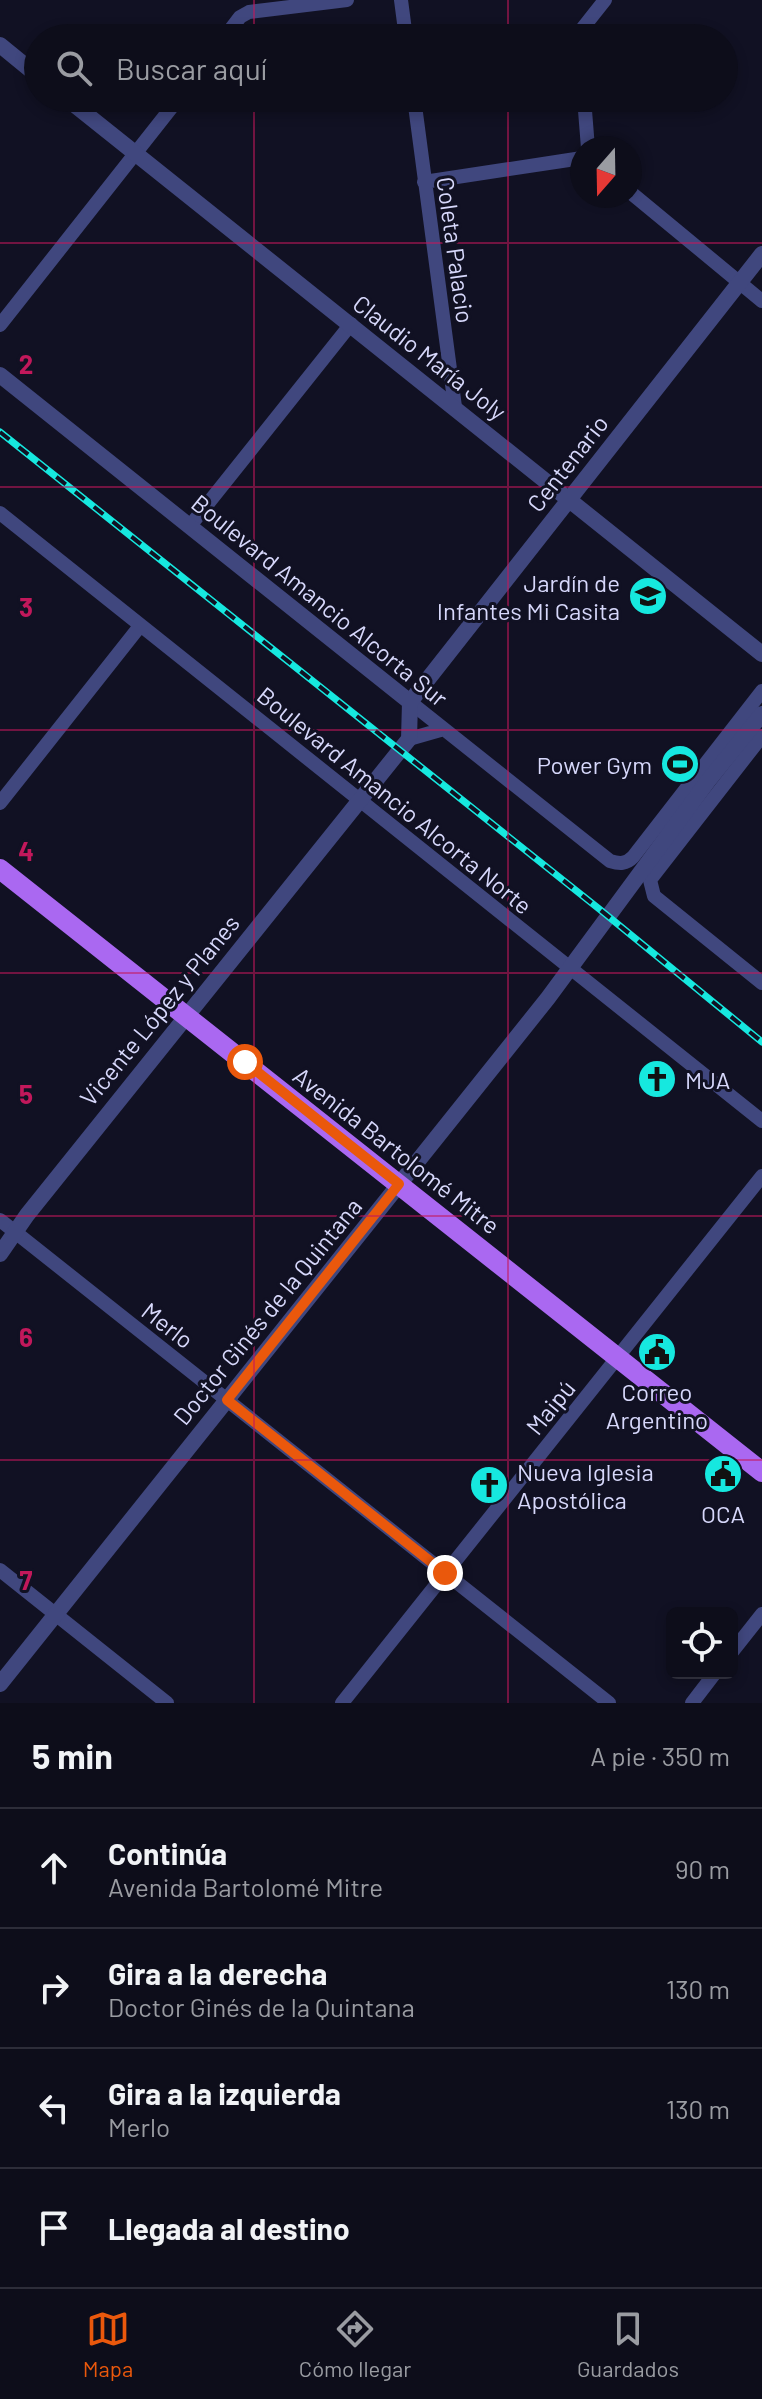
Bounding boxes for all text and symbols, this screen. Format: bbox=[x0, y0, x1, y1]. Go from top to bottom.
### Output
search box bbox=[24, 24, 738, 112]
icon: search bbox=[52, 46, 96, 90]
text: Buscar aquí bbox=[116, 50, 267, 86]
north arrow bbox=[570, 136, 642, 208]
street label: Coleta Palacio bbox=[431, 175, 481, 325]
street label: Claudio María Joly bbox=[348, 288, 512, 426]
text: 2 bbox=[19, 348, 33, 379]
street label: Centenario bbox=[520, 409, 614, 517]
street label: Boulevard Amancio Alcorta Sur bbox=[186, 488, 454, 712]
place label: Jardín de Infantes Mi Casita bbox=[437, 568, 620, 625]
school or university icon: Jardín de Infantes Mi Casita bbox=[627, 575, 669, 617]
text: 3 bbox=[19, 591, 33, 622]
street label: Boulevard Amancio Alcorta Norte bbox=[252, 680, 538, 920]
sports icon: Power Gym bbox=[659, 743, 701, 785]
place label: Power Gym bbox=[537, 750, 652, 779]
text: 4 bbox=[18, 835, 34, 866]
street label: Vicente López y Planes bbox=[73, 909, 245, 1111]
route start bbox=[227, 1044, 263, 1080]
church icon: MJA bbox=[636, 1058, 678, 1100]
street label: Avenida Bartolomé Mitre bbox=[288, 1060, 506, 1240]
place label: MJA bbox=[685, 1065, 730, 1094]
text: 5 bbox=[19, 1078, 33, 1109]
street label: Doctor Ginés de la Quintana bbox=[167, 1192, 367, 1430]
street label: Merlo bbox=[136, 1296, 200, 1354]
text: 6 bbox=[19, 1321, 33, 1352]
public building icon: Correo Argentino bbox=[636, 1331, 678, 1373]
street label: Maipú bbox=[519, 1374, 581, 1440]
place label: Correo Argentino bbox=[606, 1377, 708, 1434]
public building icon: OCA bbox=[702, 1453, 744, 1495]
place label: Nueva Iglesia Apostólica bbox=[517, 1457, 654, 1514]
church icon: Nueva Iglesia Apostólica bbox=[468, 1464, 510, 1506]
place label: OCA bbox=[701, 1499, 745, 1528]
route end bbox=[427, 1555, 463, 1591]
text: 7 bbox=[20, 1564, 33, 1595]
map controls bbox=[666, 1607, 738, 1679]
button: locate bbox=[666, 1607, 738, 1679]
text: 5 min bbox=[32, 1735, 113, 1776]
text: A pie · 350 m bbox=[590, 1740, 730, 1771]
text: Continúa bbox=[108, 1835, 227, 1871]
icon: ahead bbox=[32, 1846, 76, 1890]
text: 90 m bbox=[675, 1853, 730, 1884]
text: Avenida Bartolomé Mitre bbox=[108, 1871, 383, 1902]
text: Gira a la derecha bbox=[108, 1955, 327, 1991]
icon: right bbox=[32, 1966, 76, 2010]
text: 130 m bbox=[666, 1973, 730, 2004]
text: Doctor Ginés de la Quintana bbox=[108, 1991, 415, 2022]
text: Gira a la izquierda bbox=[108, 2075, 341, 2111]
icon: left bbox=[32, 2086, 76, 2130]
text: 130 m bbox=[666, 2093, 730, 2124]
text: Merlo bbox=[108, 2111, 170, 2142]
icon: arrive bbox=[32, 2206, 76, 2250]
text: Llegada al destino bbox=[108, 2210, 350, 2246]
tab: Mapa bbox=[83, 2307, 133, 2381]
tab: Cómo llegar bbox=[299, 2307, 411, 2381]
tab: Guardados bbox=[577, 2307, 679, 2381]

